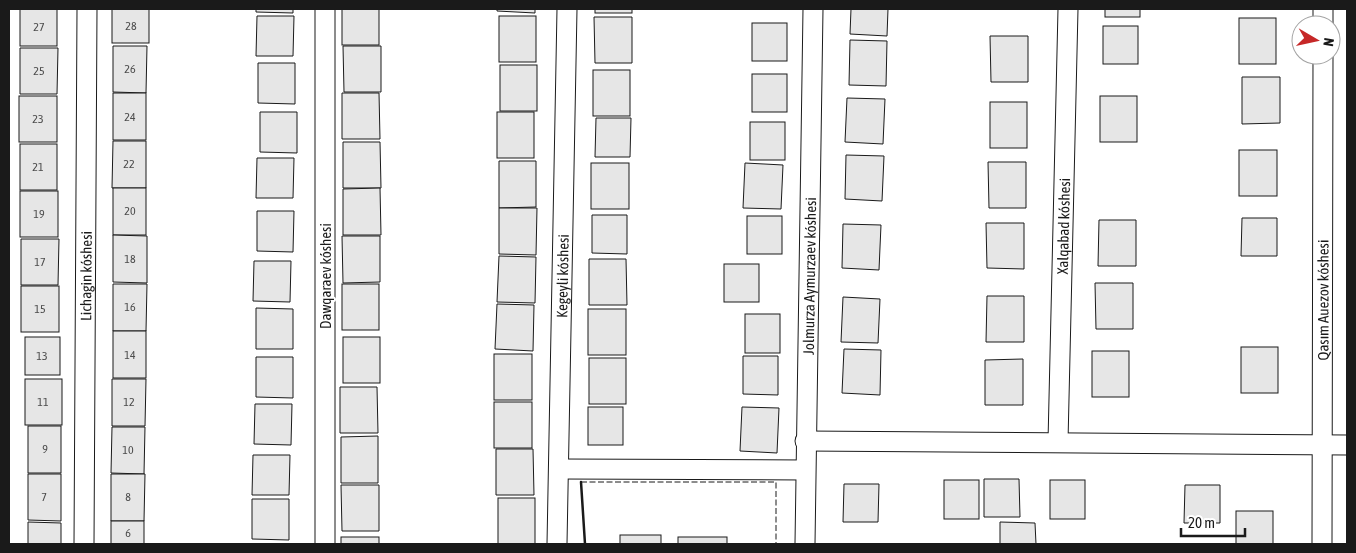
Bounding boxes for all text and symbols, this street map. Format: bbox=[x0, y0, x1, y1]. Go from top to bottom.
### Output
north arrow bbox=[1291, 15, 1341, 65]
house number: 28 bbox=[125, 19, 137, 33]
house number: 27 bbox=[33, 20, 45, 34]
text: N bbox=[1320, 37, 1337, 47]
house number: 26 bbox=[124, 62, 136, 76]
house number: 25 bbox=[33, 64, 45, 78]
house number: 24 bbox=[124, 110, 136, 124]
house number: 23 bbox=[32, 112, 44, 126]
house number: 22 bbox=[123, 157, 135, 171]
house number: 21 bbox=[32, 160, 44, 174]
street label: Xalqabad kóshesi bbox=[1053, 178, 1073, 274]
street label: Jolmurza Aymurzaev kóshesi bbox=[799, 197, 819, 355]
house number: 20 bbox=[124, 204, 136, 218]
house number: 19 bbox=[33, 207, 45, 221]
street label: Dawqaraev kóshesi bbox=[317, 223, 334, 329]
street label: Lichagin kóshesi bbox=[77, 231, 94, 321]
street label: Kegeyli kóshesi bbox=[553, 234, 571, 318]
street label: Qasım Auezov kóshesi bbox=[1314, 240, 1331, 360]
house number: 18 bbox=[124, 252, 136, 266]
house number: 17 bbox=[34, 255, 46, 269]
house number: 16 bbox=[124, 300, 136, 314]
house number: 15 bbox=[34, 302, 46, 316]
house number: 14 bbox=[124, 348, 136, 362]
house number: 13 bbox=[36, 349, 48, 363]
house number: 11 bbox=[37, 395, 49, 409]
house number: 12 bbox=[123, 395, 135, 409]
house number: 9 bbox=[42, 442, 48, 456]
house number: 10 bbox=[122, 443, 134, 457]
house number: 7 bbox=[41, 490, 47, 504]
house number: 8 bbox=[125, 490, 131, 504]
scale bar bbox=[1181, 506, 1245, 538]
text: 20 m bbox=[1188, 514, 1215, 531]
house number: 6 bbox=[125, 526, 131, 540]

